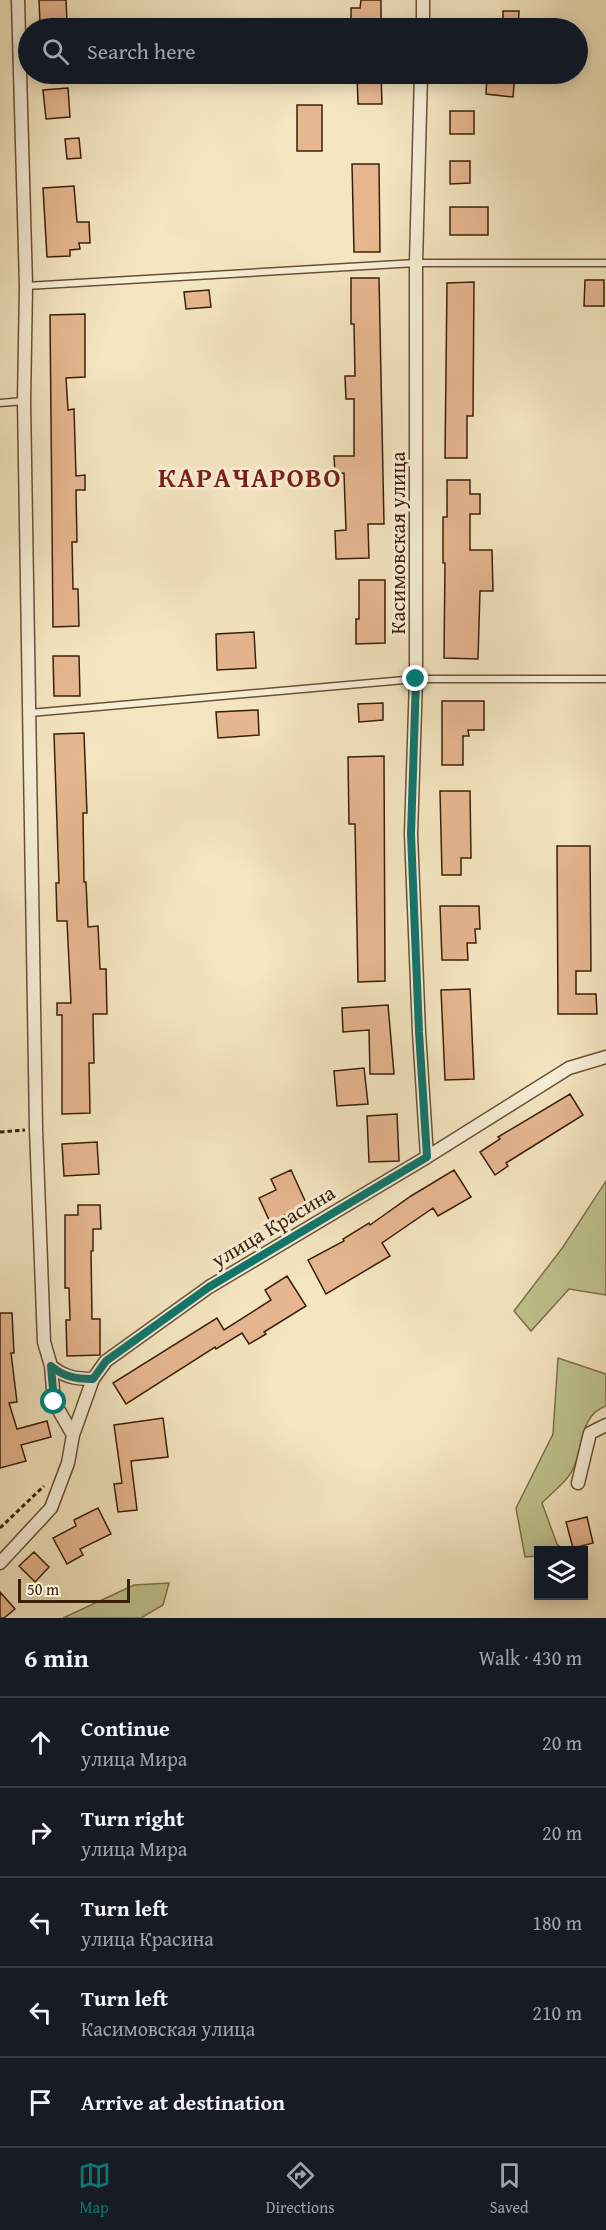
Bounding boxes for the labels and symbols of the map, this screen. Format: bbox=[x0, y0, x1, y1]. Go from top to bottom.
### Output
street label: Касимовская улица bbox=[382, 452, 413, 634]
district label: КАРАЧАРОВО bbox=[158, 457, 342, 497]
route end bbox=[402, 665, 428, 691]
street label: улица Красина bbox=[204, 1177, 341, 1276]
route start bbox=[40, 1388, 66, 1414]
scale bar bbox=[18, 1576, 130, 1604]

